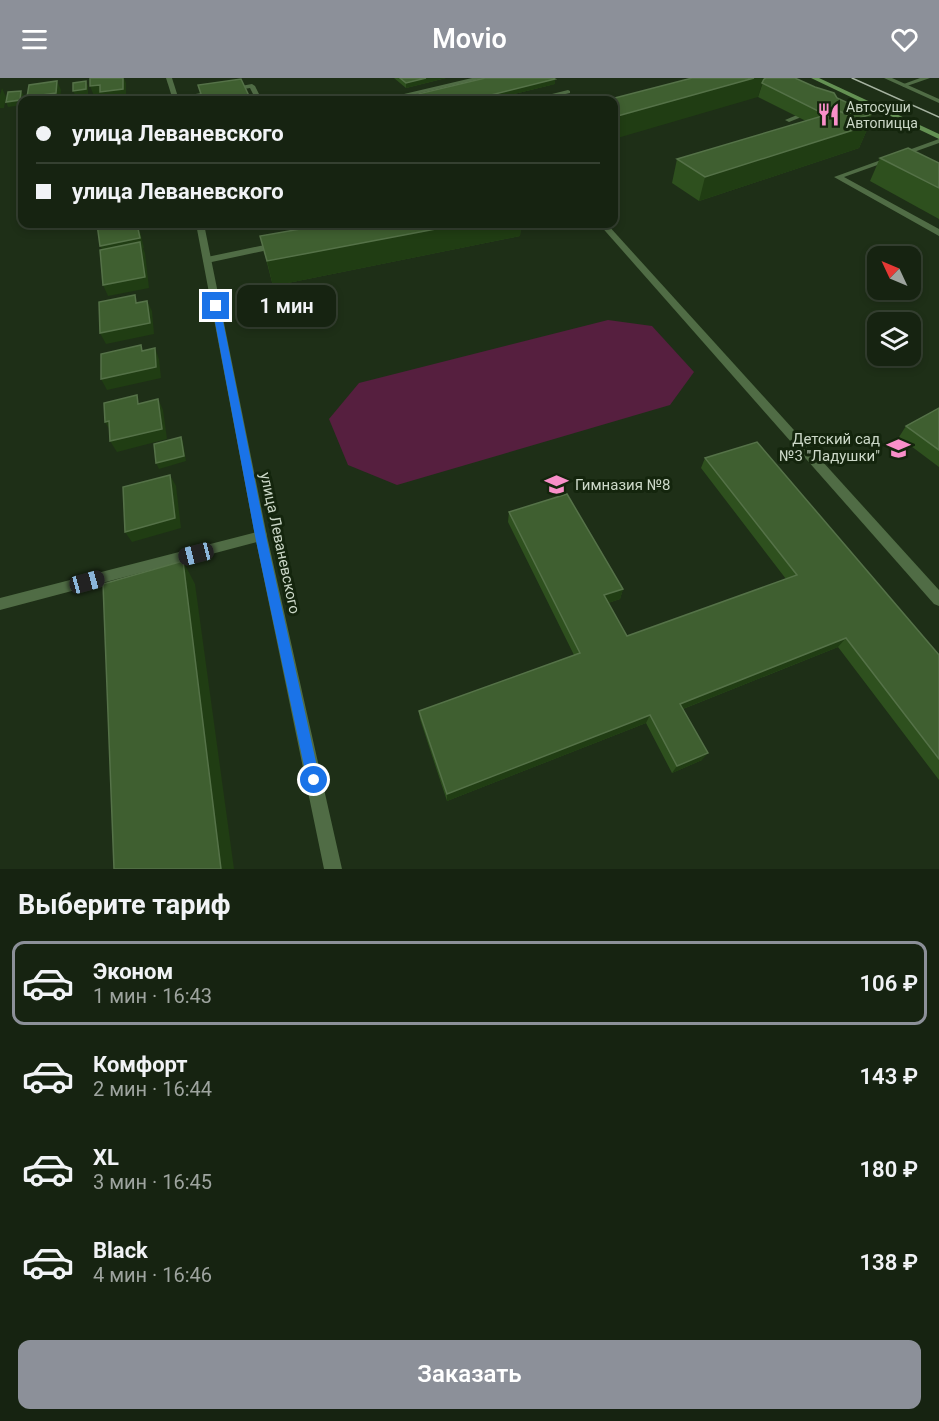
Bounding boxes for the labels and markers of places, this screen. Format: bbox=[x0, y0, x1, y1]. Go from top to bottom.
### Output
place label: Автосуши Автопицца bbox=[846, 99, 918, 131]
restaurant icon: Автосуши Автопицца bbox=[815, 102, 841, 128]
place label: Детский сад №3 "Ладушки" bbox=[779, 430, 880, 465]
school or university icon: Детский сад №3 "Ладушки" bbox=[885, 435, 911, 461]
school or university icon: Гимназия №8 bbox=[544, 472, 570, 498]
place label: Гимназия №8 bbox=[575, 476, 671, 494]

